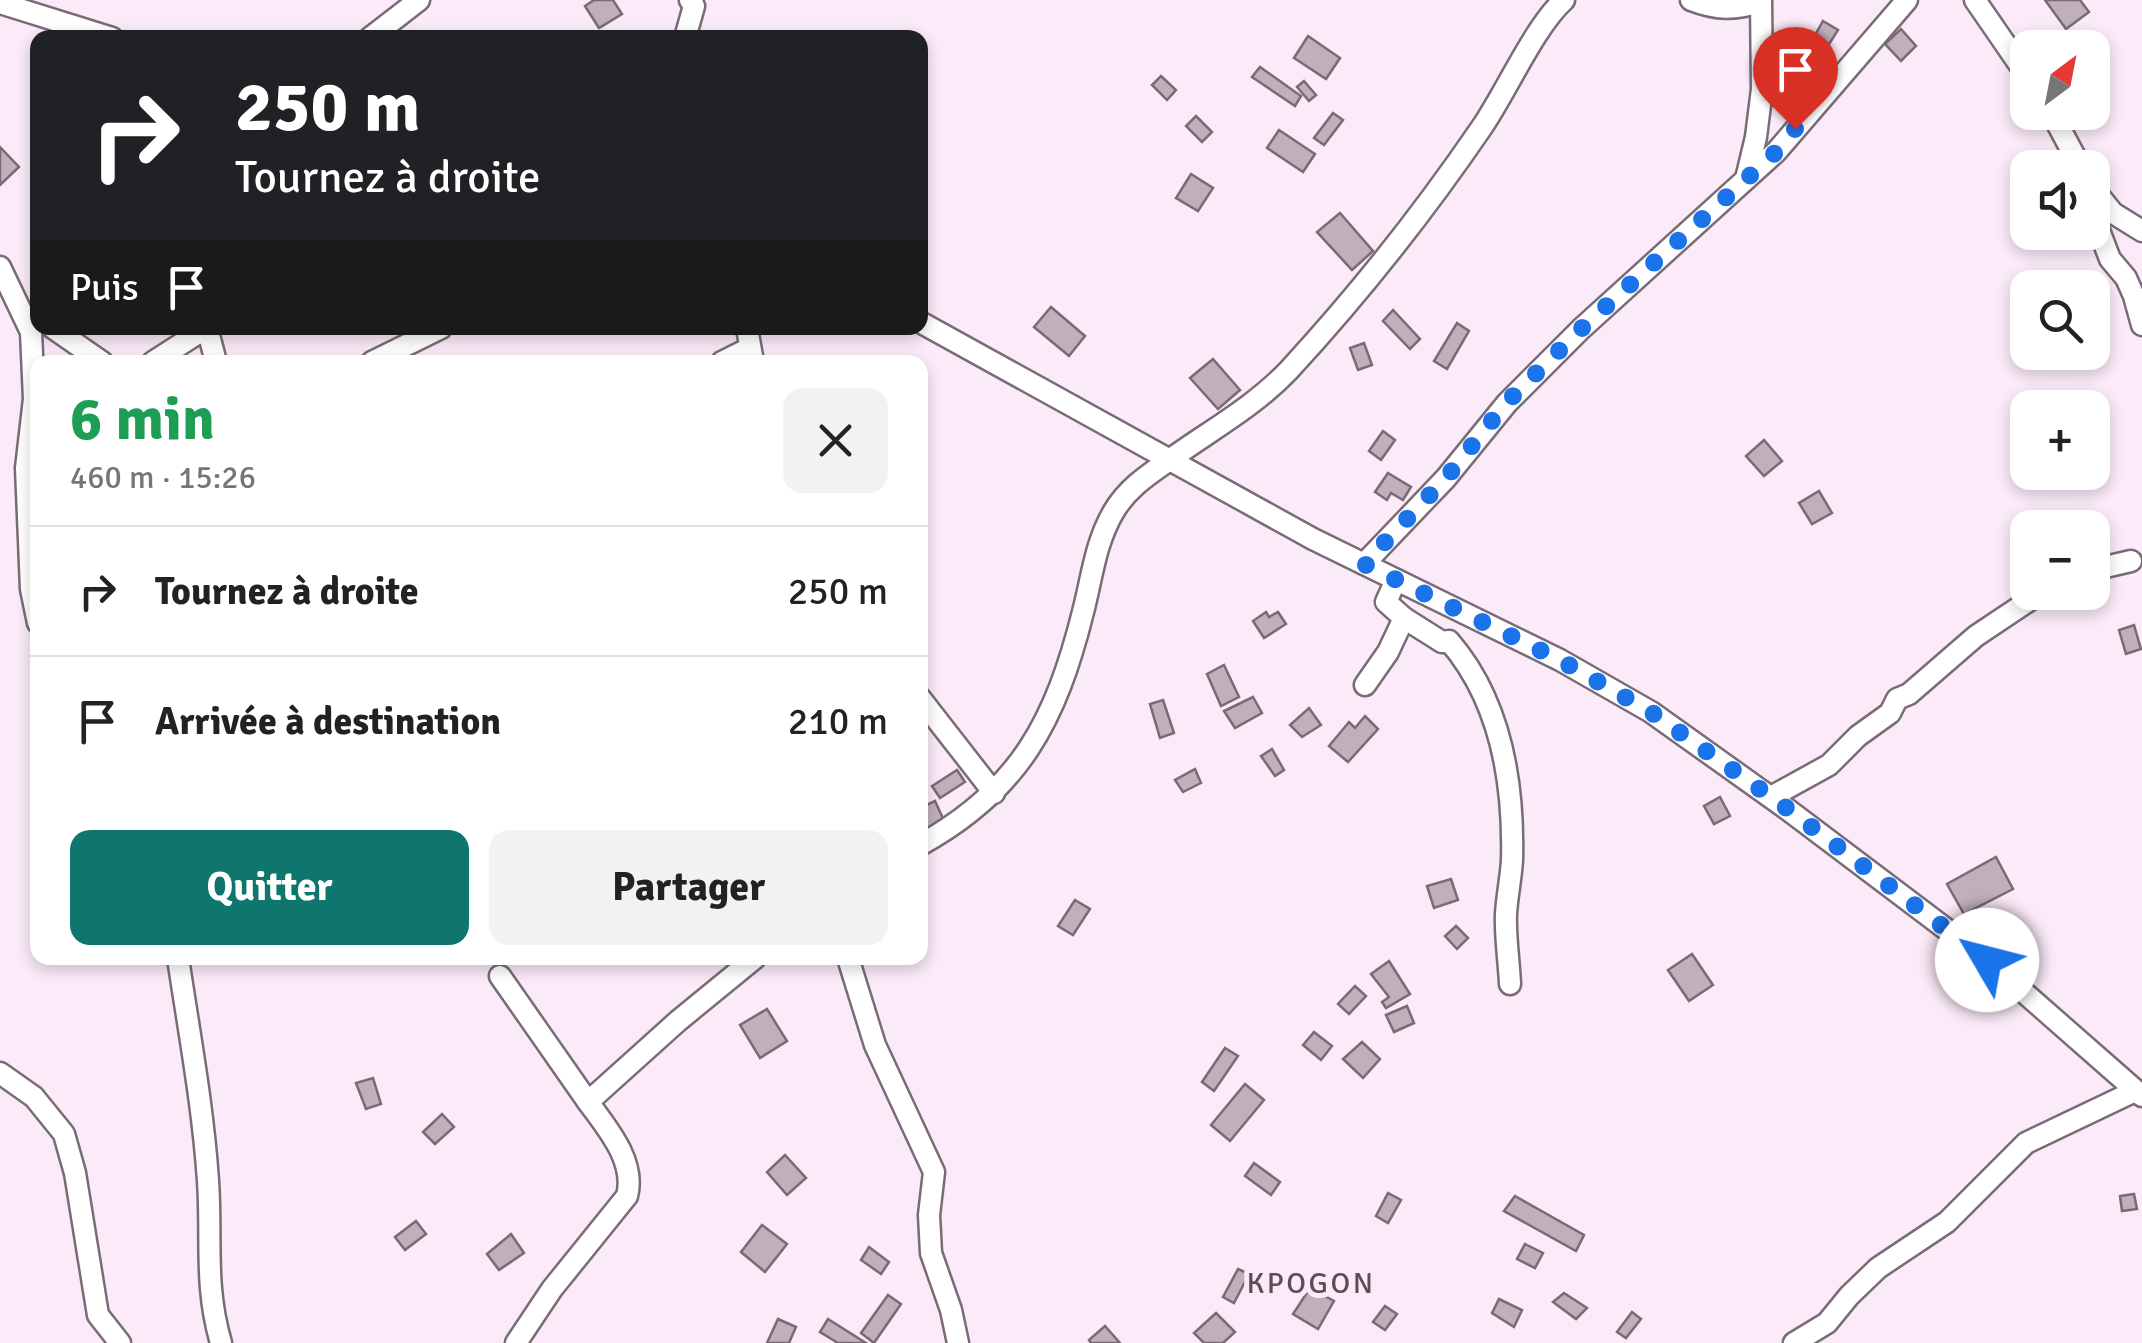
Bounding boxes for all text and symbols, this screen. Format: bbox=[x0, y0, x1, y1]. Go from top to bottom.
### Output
pin bbox=[1753, 27, 1838, 130]
north arrow bbox=[2010, 30, 2110, 130]
map controls bbox=[2010, 30, 2110, 610]
icon: arrive bbox=[1768, 42, 1823, 97]
text: 250 m bbox=[235, 64, 420, 150]
icon: right bbox=[70, 70, 200, 200]
text: Tournez à droite bbox=[235, 150, 541, 205]
button: sound bbox=[2010, 150, 2110, 250]
icon: arrive bbox=[159, 260, 214, 315]
text: Puis bbox=[70, 264, 139, 311]
button: search bbox=[2010, 270, 2110, 370]
text: 6 min bbox=[70, 383, 215, 457]
button: close bbox=[783, 388, 888, 493]
button: + bbox=[2010, 390, 2110, 490]
text: 460 m · 15:26 bbox=[70, 458, 256, 497]
button: − bbox=[2010, 510, 2110, 610]
icon: right bbox=[70, 564, 125, 619]
text: Tournez à droite bbox=[155, 568, 419, 615]
text: 250 m bbox=[788, 568, 888, 615]
icon: arrive bbox=[70, 694, 125, 749]
text: Arrivée à destination bbox=[155, 698, 501, 745]
text: 210 m bbox=[788, 698, 888, 745]
button: Quitter bbox=[70, 830, 469, 945]
button: Partager bbox=[489, 830, 888, 945]
position arrow bbox=[1935, 908, 2039, 1012]
district label: KPOGON bbox=[1246, 1265, 1376, 1302]

